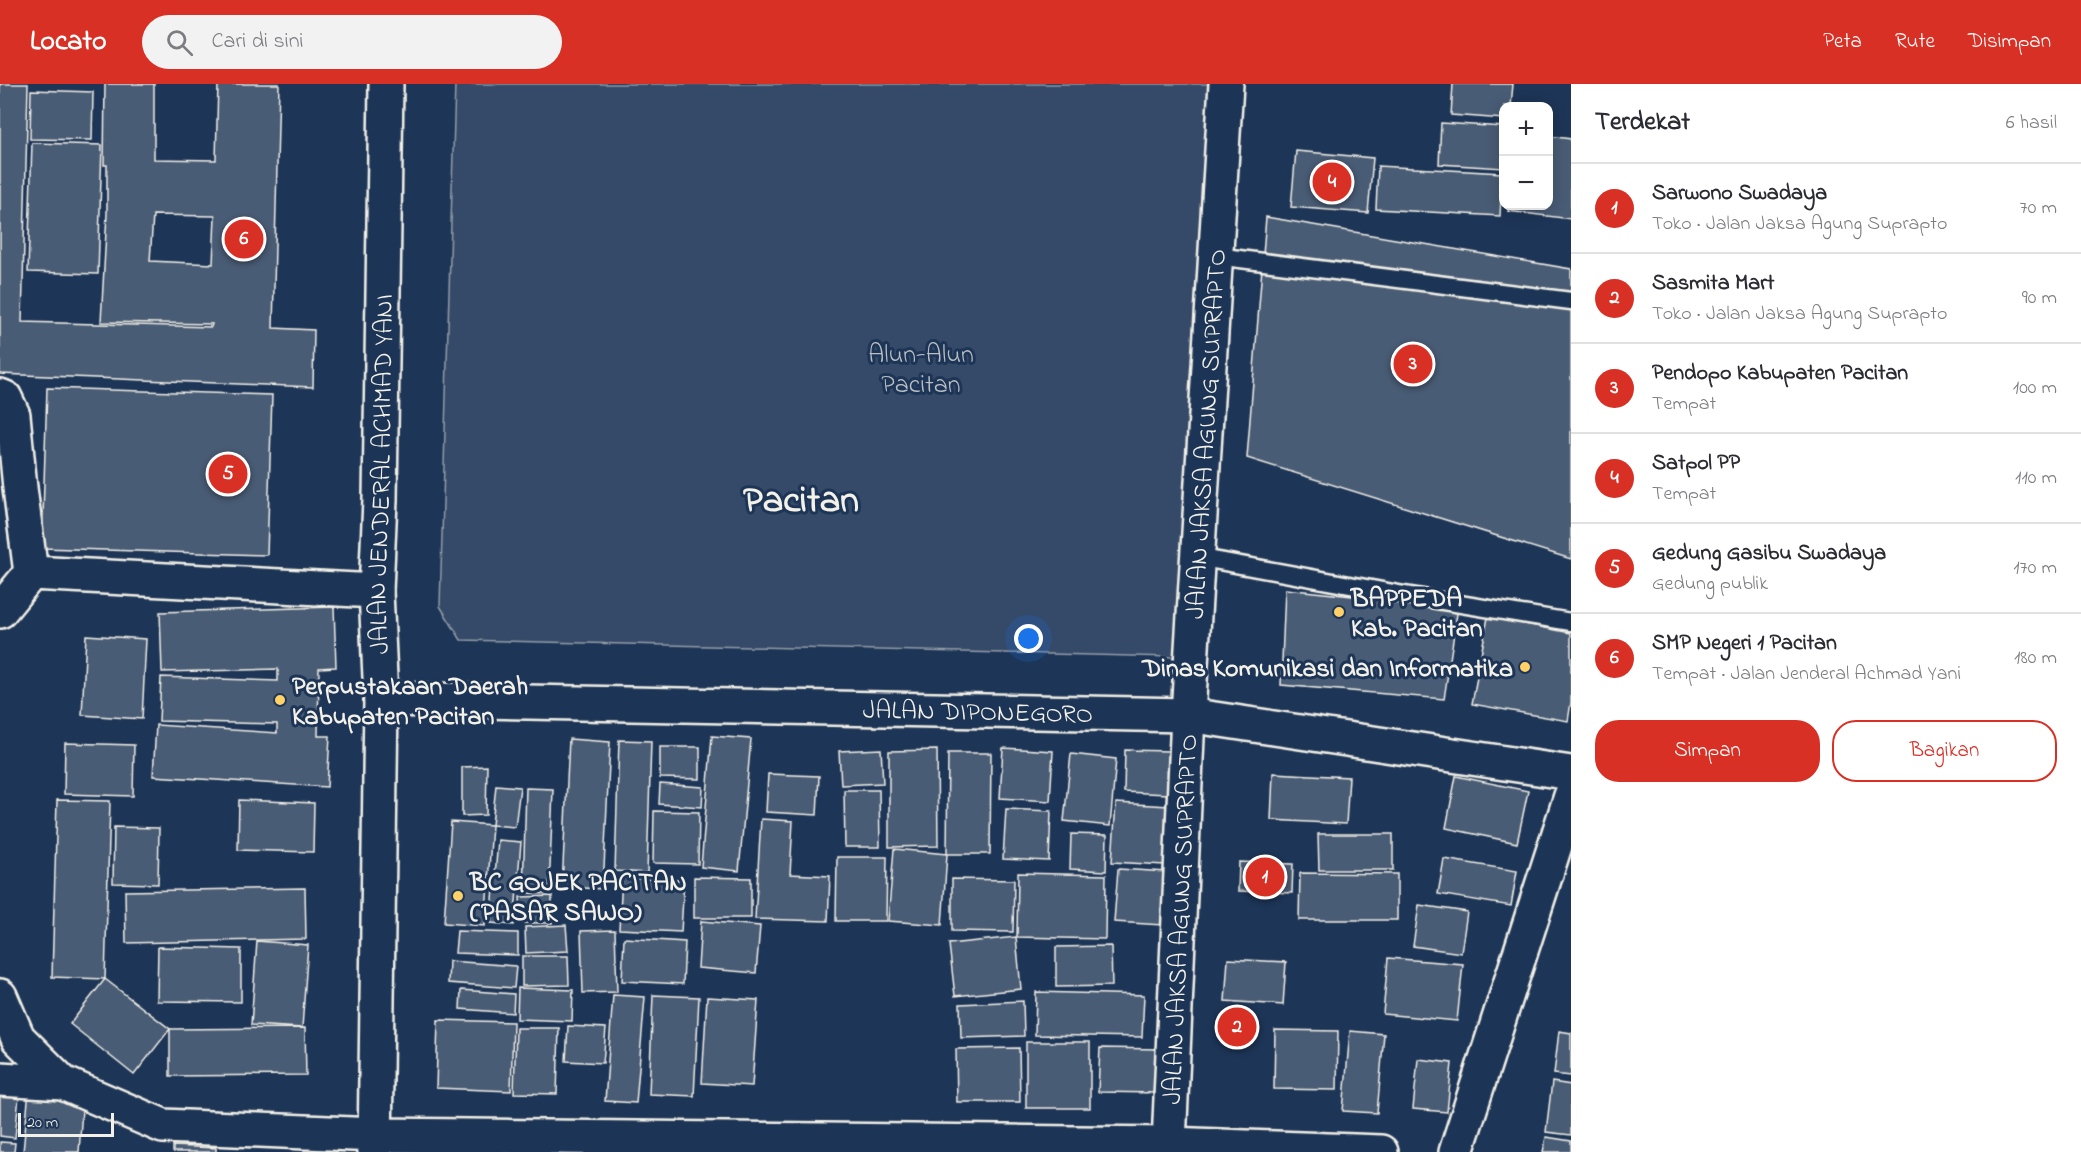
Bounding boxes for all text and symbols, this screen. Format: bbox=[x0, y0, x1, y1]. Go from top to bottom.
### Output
search box bbox=[142, 15, 562, 69]
text: Locato bbox=[30, 22, 106, 63]
icon: search bbox=[163, 26, 196, 59]
text: Cari di sini bbox=[211, 26, 303, 58]
text: Peta bbox=[1823, 27, 1862, 57]
text: Rute bbox=[1895, 27, 1935, 57]
text: Disimpan bbox=[1968, 27, 2051, 57]
map controls bbox=[1499, 102, 1553, 210]
button: + bbox=[1499, 102, 1553, 156]
text: Terdekat bbox=[1595, 104, 1690, 142]
text: 6 hasil bbox=[2006, 109, 2057, 138]
button: − bbox=[1499, 156, 1553, 210]
pin: 4 bbox=[1312, 160, 1352, 204]
text: Sarwono Swadaya bbox=[1652, 178, 1827, 210]
text: 1 bbox=[1611, 194, 1618, 223]
text: 70 m bbox=[2020, 194, 2057, 223]
text: Toko · Jalan Jaksa Agung Suprapto bbox=[1652, 210, 1947, 239]
pin: 6 bbox=[224, 216, 264, 262]
street label: JALAN JAKSA AGUNG SUPRAPTO bbox=[1178, 248, 1238, 620]
text: Sasmita Mart bbox=[1652, 268, 1774, 300]
text: 2 bbox=[1610, 284, 1619, 313]
text: 90 m bbox=[2022, 284, 2057, 313]
street label: JALAN JENDERAL ACHMAD YANI bbox=[360, 294, 405, 655]
text: Toko · Jalan Jaksa Agung Suprapto bbox=[1652, 300, 1947, 329]
park label: Alun-Alun Pacitan bbox=[868, 337, 974, 405]
pin: 3 bbox=[1394, 342, 1432, 386]
text: Pendopo Kabupaten Pacitan bbox=[1652, 358, 1908, 390]
text: 3 bbox=[1610, 374, 1619, 403]
text: 100 m bbox=[2013, 374, 2057, 403]
text: Tempat bbox=[1652, 390, 1716, 419]
text: Satpol PP bbox=[1652, 448, 1740, 480]
pin: 5 bbox=[208, 452, 248, 496]
text: 4 bbox=[1610, 464, 1619, 493]
text: 110 m bbox=[2015, 464, 2057, 493]
district label: Pacitan bbox=[743, 474, 859, 530]
text: Tempat bbox=[1652, 480, 1716, 509]
text: Gedung Gasibu Swadaya bbox=[1652, 538, 1886, 570]
text: 5 bbox=[1609, 554, 1620, 583]
text: 170 m bbox=[2013, 554, 2057, 583]
text: Gedung publik bbox=[1652, 570, 1768, 599]
place label: BAPPEDA Kab. Pacitan bbox=[1350, 581, 1483, 649]
marker: BAPPEDA Kab. Pacitan bbox=[1332, 605, 1346, 619]
your location bbox=[1014, 624, 1043, 653]
text: SMP Negeri 1 Pacitan bbox=[1652, 628, 1837, 660]
text: 6 bbox=[1610, 644, 1619, 673]
text: 180 m bbox=[2014, 644, 2057, 673]
place label: Dinas Komunikasi dan Informatika bbox=[1141, 651, 1513, 689]
marker: Dinas Komunikasi dan Informatika bbox=[1518, 660, 1532, 674]
text: Tempat · Jalan Jenderal Achmad Yani bbox=[1652, 660, 1961, 689]
place label: Perpustakaan Daerah Kabupaten Pacitan bbox=[292, 669, 528, 737]
marker: Perpustakaan Daerah Kabupaten Pacitan bbox=[273, 693, 287, 707]
street label: JALAN DIPONEGORO bbox=[862, 693, 1093, 735]
button: Simpan bbox=[1595, 720, 1820, 782]
button: Bagikan bbox=[1832, 720, 2057, 782]
street label: JALAN JAKSA AGUNG SUPRAPTO bbox=[1155, 733, 1209, 1105]
pin: 1 bbox=[1246, 854, 1284, 900]
place label: BC GOJEK PACITAN (PASAR SAWO) bbox=[469, 865, 687, 933]
marker: BC GOJEK PACITAN (PASAR SAWO) bbox=[451, 889, 465, 903]
pin: 2 bbox=[1218, 1004, 1256, 1050]
scale bar bbox=[18, 1110, 114, 1138]
text: 20 m bbox=[27, 1111, 58, 1135]

